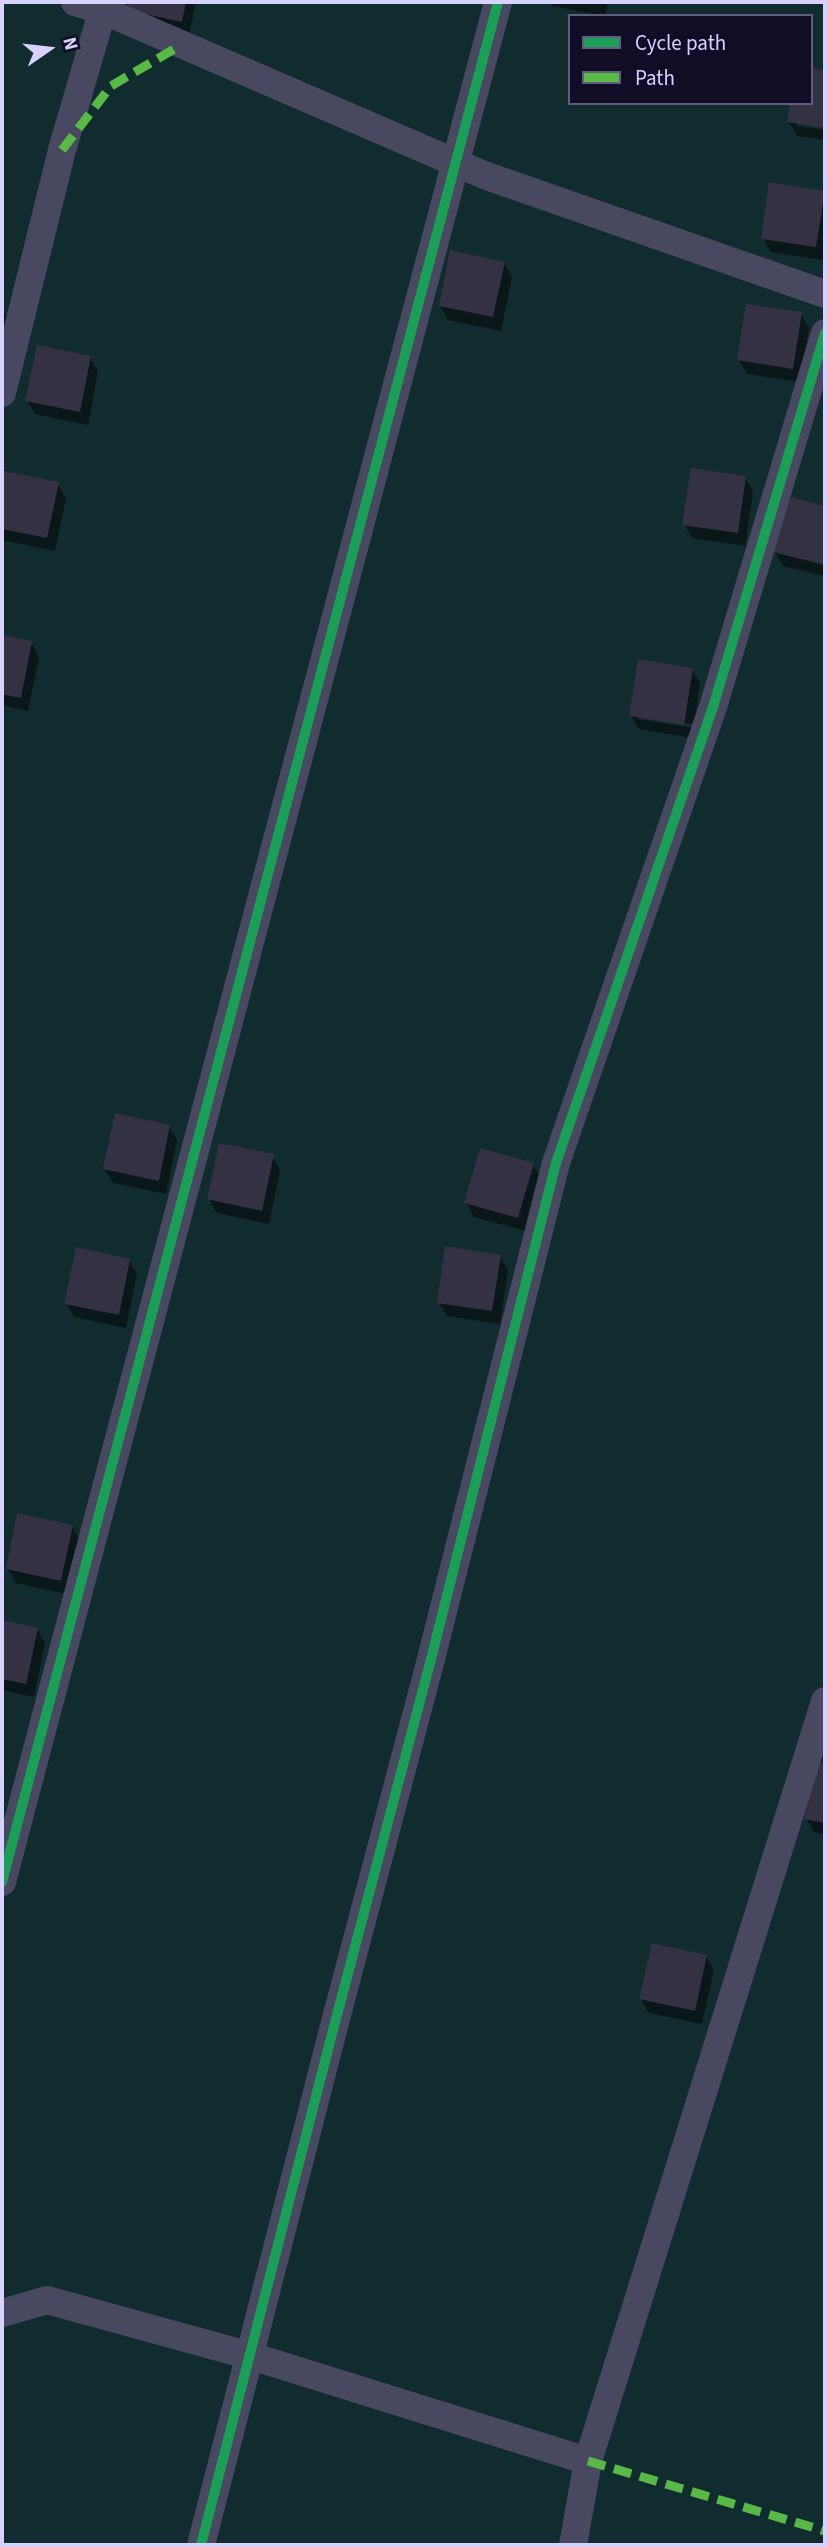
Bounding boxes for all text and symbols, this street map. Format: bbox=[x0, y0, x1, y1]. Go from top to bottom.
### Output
north arrow bbox=[14, 14, 84, 84]
legend bbox=[568, 14, 813, 105]
text: Cycle path bbox=[635, 28, 726, 58]
text: N bbox=[55, 34, 84, 53]
text: Path bbox=[635, 63, 675, 93]

